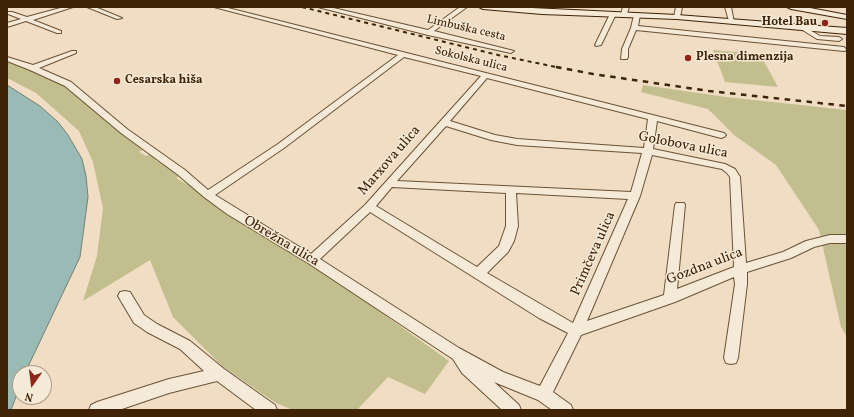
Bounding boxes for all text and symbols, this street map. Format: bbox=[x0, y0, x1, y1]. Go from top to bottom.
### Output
street label: Limbuška cesta bbox=[425, 13, 507, 45]
place label: Hotel Bau bbox=[762, 16, 817, 30]
marker: Hotel Bau bbox=[820, 18, 830, 28]
street label: Sokolska ulica bbox=[433, 44, 509, 76]
place label: Plesna dimenzija bbox=[696, 51, 793, 65]
marker: Plesna dimenzija bbox=[683, 53, 693, 63]
place label: Cesarska hiša bbox=[125, 74, 203, 88]
marker: Cesarska hiša bbox=[112, 76, 122, 86]
street label: Marxova ulica bbox=[355, 123, 425, 199]
street label: Golobova ulica bbox=[637, 129, 729, 163]
street label: Primčeva ulica bbox=[568, 209, 620, 299]
street label: Obrežna ulica bbox=[240, 213, 322, 271]
street label: Gozdna ulica bbox=[665, 245, 745, 289]
north arrow bbox=[12, 365, 52, 405]
text: N bbox=[24, 388, 35, 404]

